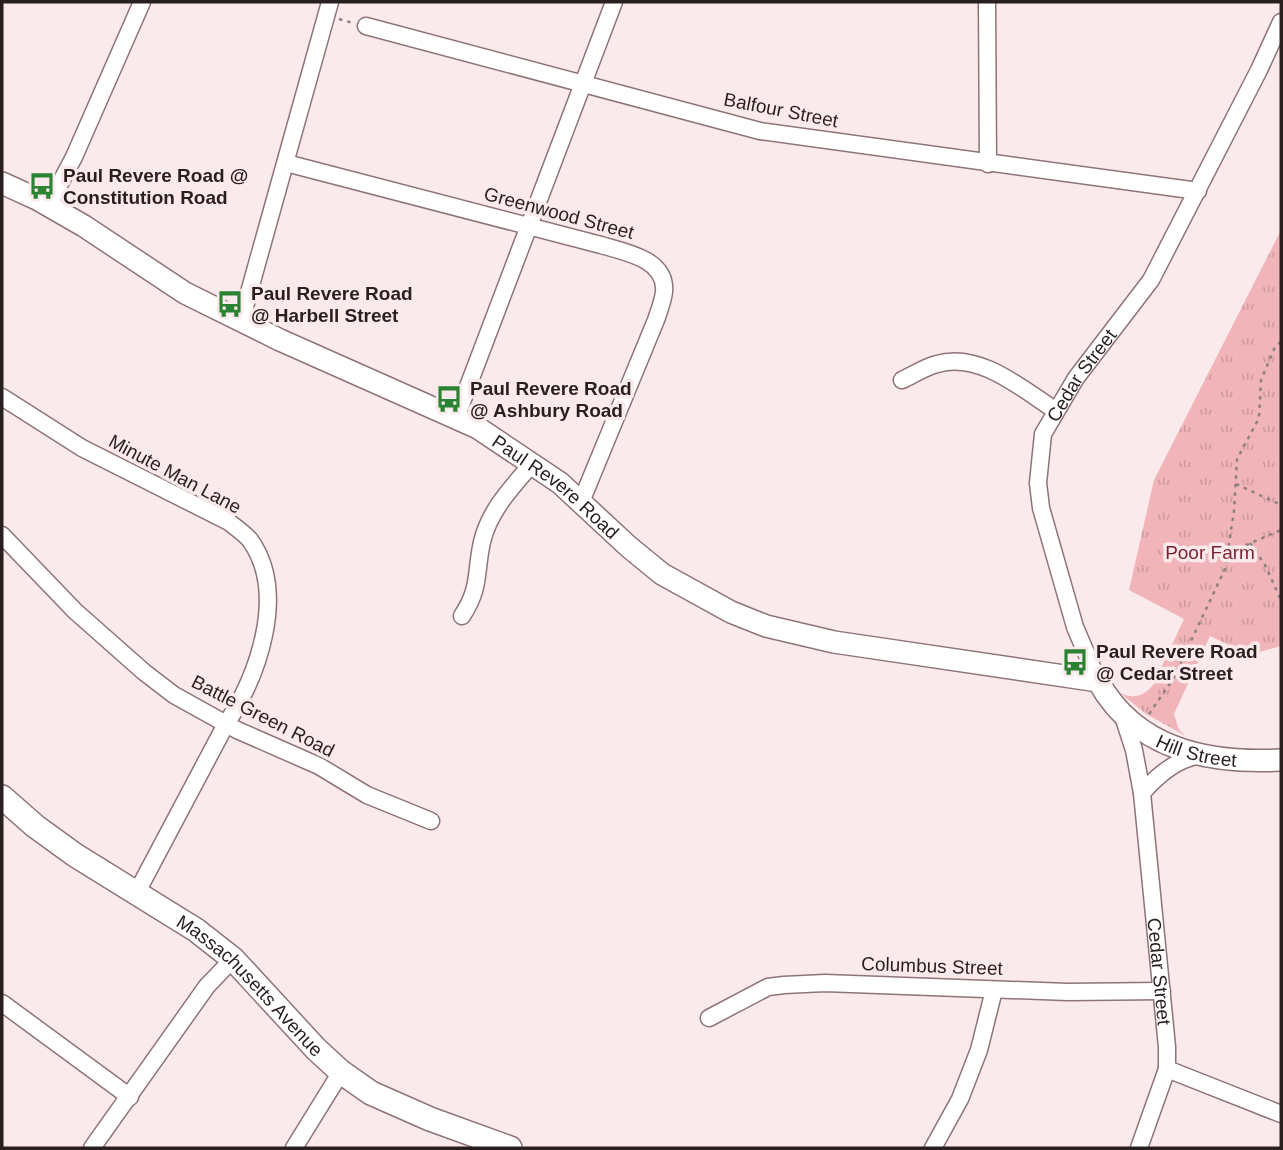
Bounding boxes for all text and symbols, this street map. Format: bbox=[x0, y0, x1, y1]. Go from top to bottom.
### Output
street label: Balfour Street bbox=[722, 89, 841, 132]
place label: Paul Revere Road @ Constitution Road bbox=[63, 165, 248, 208]
bus stop icon: Paul Revere Road @ Constitution Road bbox=[27, 171, 57, 201]
street label: Greenwood Street bbox=[482, 183, 637, 243]
place label: Paul Revere Road @ Harbell Street bbox=[251, 283, 413, 326]
bus stop icon: Paul Revere Road @ Harbell Street bbox=[215, 289, 245, 319]
street label: Cedar Street bbox=[1042, 324, 1121, 425]
place label: Paul Revere Road @ Ashbury Road bbox=[470, 378, 632, 421]
bus stop icon: Paul Revere Road @ Ashbury Road bbox=[434, 384, 464, 414]
street label: Minute Man Lane bbox=[105, 430, 245, 518]
street label: Paul Revere Road bbox=[489, 430, 623, 543]
park label: Poor Farm bbox=[1165, 542, 1255, 563]
place label: Paul Revere Road @ Cedar Street bbox=[1096, 641, 1258, 684]
bus stop icon: Paul Revere Road @ Cedar Street bbox=[1060, 647, 1090, 677]
street label: Battle Green Road bbox=[188, 671, 338, 761]
street label: Hill Street bbox=[1153, 730, 1238, 770]
street label: Massachusetts Avenue bbox=[173, 910, 327, 1060]
street label: Cedar Street bbox=[1144, 917, 1175, 1027]
street label: Columbus Street bbox=[861, 953, 1004, 979]

